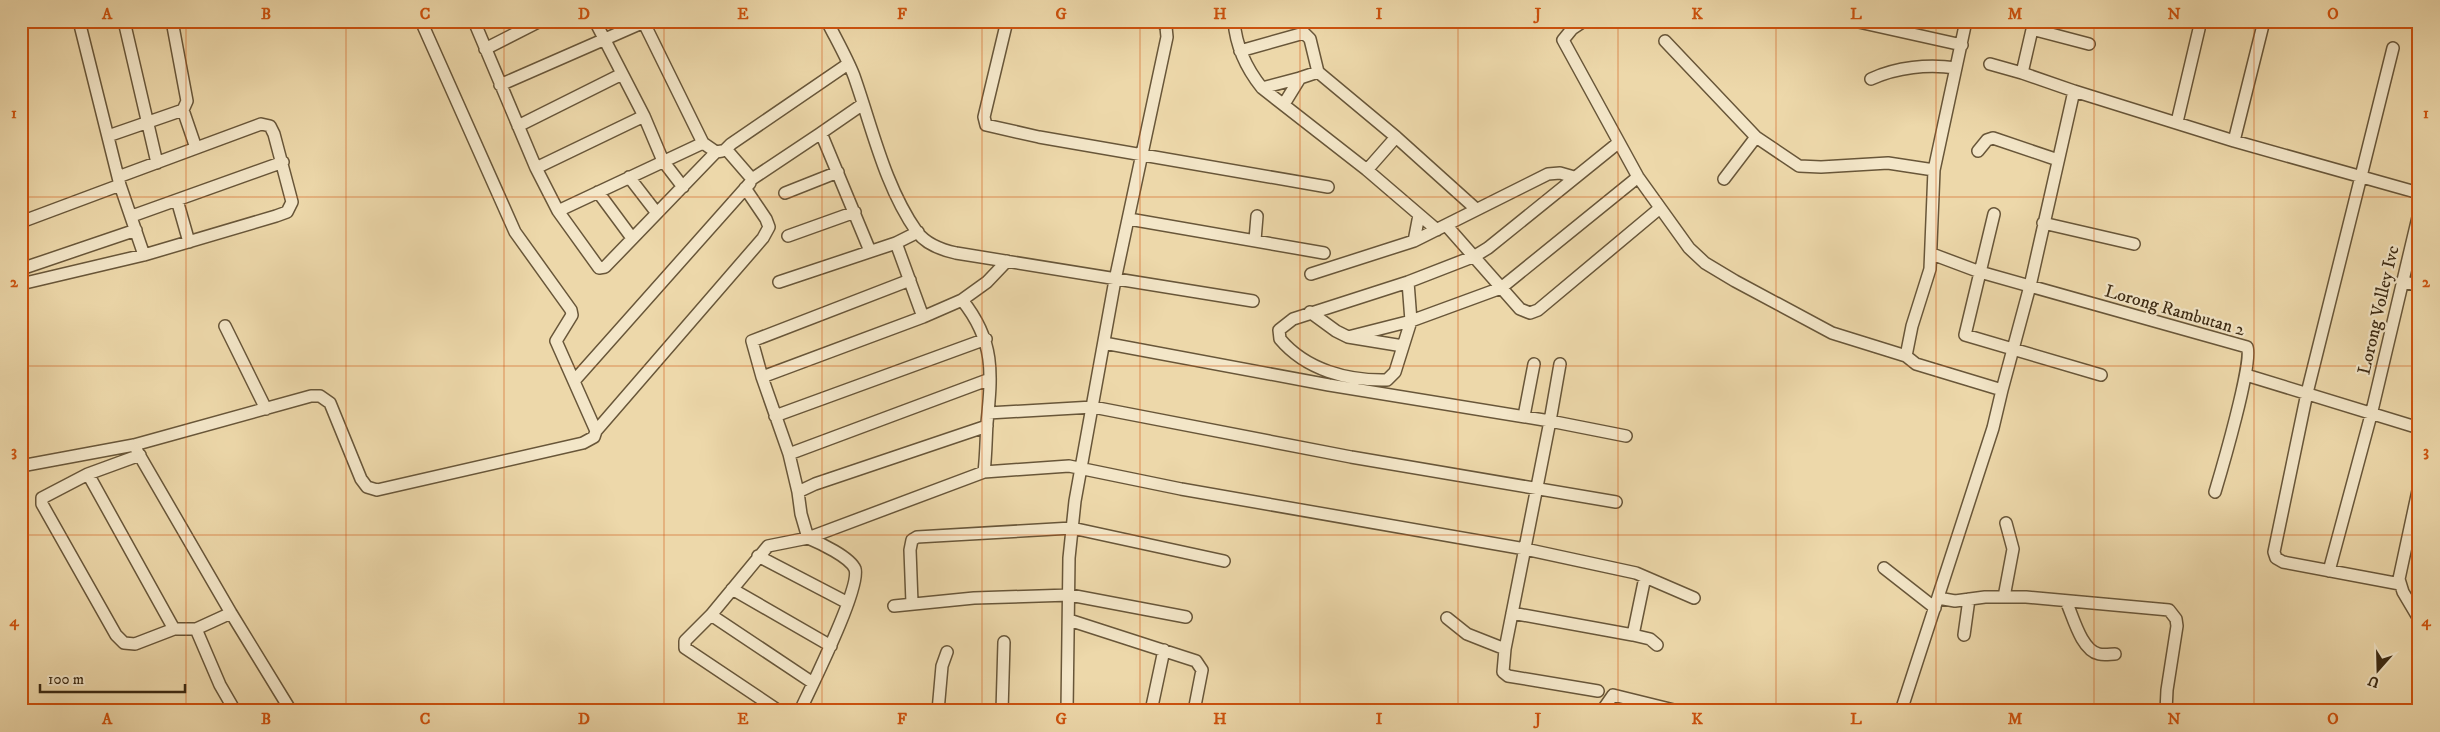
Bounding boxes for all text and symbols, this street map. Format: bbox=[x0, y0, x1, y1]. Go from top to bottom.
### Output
text: A bbox=[101, 4, 113, 24]
text: B bbox=[261, 4, 271, 24]
text: C bbox=[420, 4, 430, 24]
text: D bbox=[578, 4, 590, 24]
text: E bbox=[737, 4, 749, 24]
text: F bbox=[897, 4, 907, 24]
text: G bbox=[1055, 4, 1067, 24]
text: H bbox=[1213, 4, 1227, 24]
text: I bbox=[1376, 4, 1383, 24]
text: J bbox=[1533, 4, 1542, 24]
text: K bbox=[1691, 4, 1703, 24]
text: L bbox=[1850, 4, 1862, 24]
text: M bbox=[2008, 4, 2023, 24]
text: N bbox=[2167, 4, 2181, 24]
text: O bbox=[2327, 4, 2339, 24]
text: 1 bbox=[11, 103, 17, 123]
text: 1 bbox=[2423, 103, 2429, 123]
street label: Lorong Volley Ivc bbox=[2353, 243, 2405, 377]
text: 2 bbox=[10, 272, 19, 292]
text: 2 bbox=[2422, 272, 2431, 292]
street label: Lorong Rambutan 2 bbox=[2102, 280, 2248, 342]
text: 3 bbox=[11, 441, 17, 461]
text: 3 bbox=[2423, 441, 2429, 461]
text: 4 bbox=[8, 611, 19, 631]
text: 4 bbox=[2420, 611, 2431, 631]
north arrow bbox=[2352, 644, 2402, 694]
scale bar bbox=[40, 662, 185, 694]
text: 100 m bbox=[48, 670, 84, 689]
text: U bbox=[2366, 671, 2382, 692]
text: A bbox=[101, 709, 113, 729]
text: B bbox=[261, 709, 271, 729]
text: C bbox=[420, 709, 430, 729]
text: D bbox=[578, 709, 590, 729]
text: E bbox=[737, 709, 749, 729]
text: F bbox=[897, 709, 907, 729]
text: G bbox=[1055, 709, 1067, 729]
text: H bbox=[1213, 709, 1227, 729]
text: I bbox=[1376, 709, 1383, 729]
text: J bbox=[1533, 709, 1542, 729]
text: K bbox=[1691, 709, 1703, 729]
text: L bbox=[1850, 709, 1862, 729]
text: M bbox=[2008, 709, 2023, 729]
text: N bbox=[2167, 709, 2181, 729]
text: O bbox=[2327, 709, 2339, 729]

